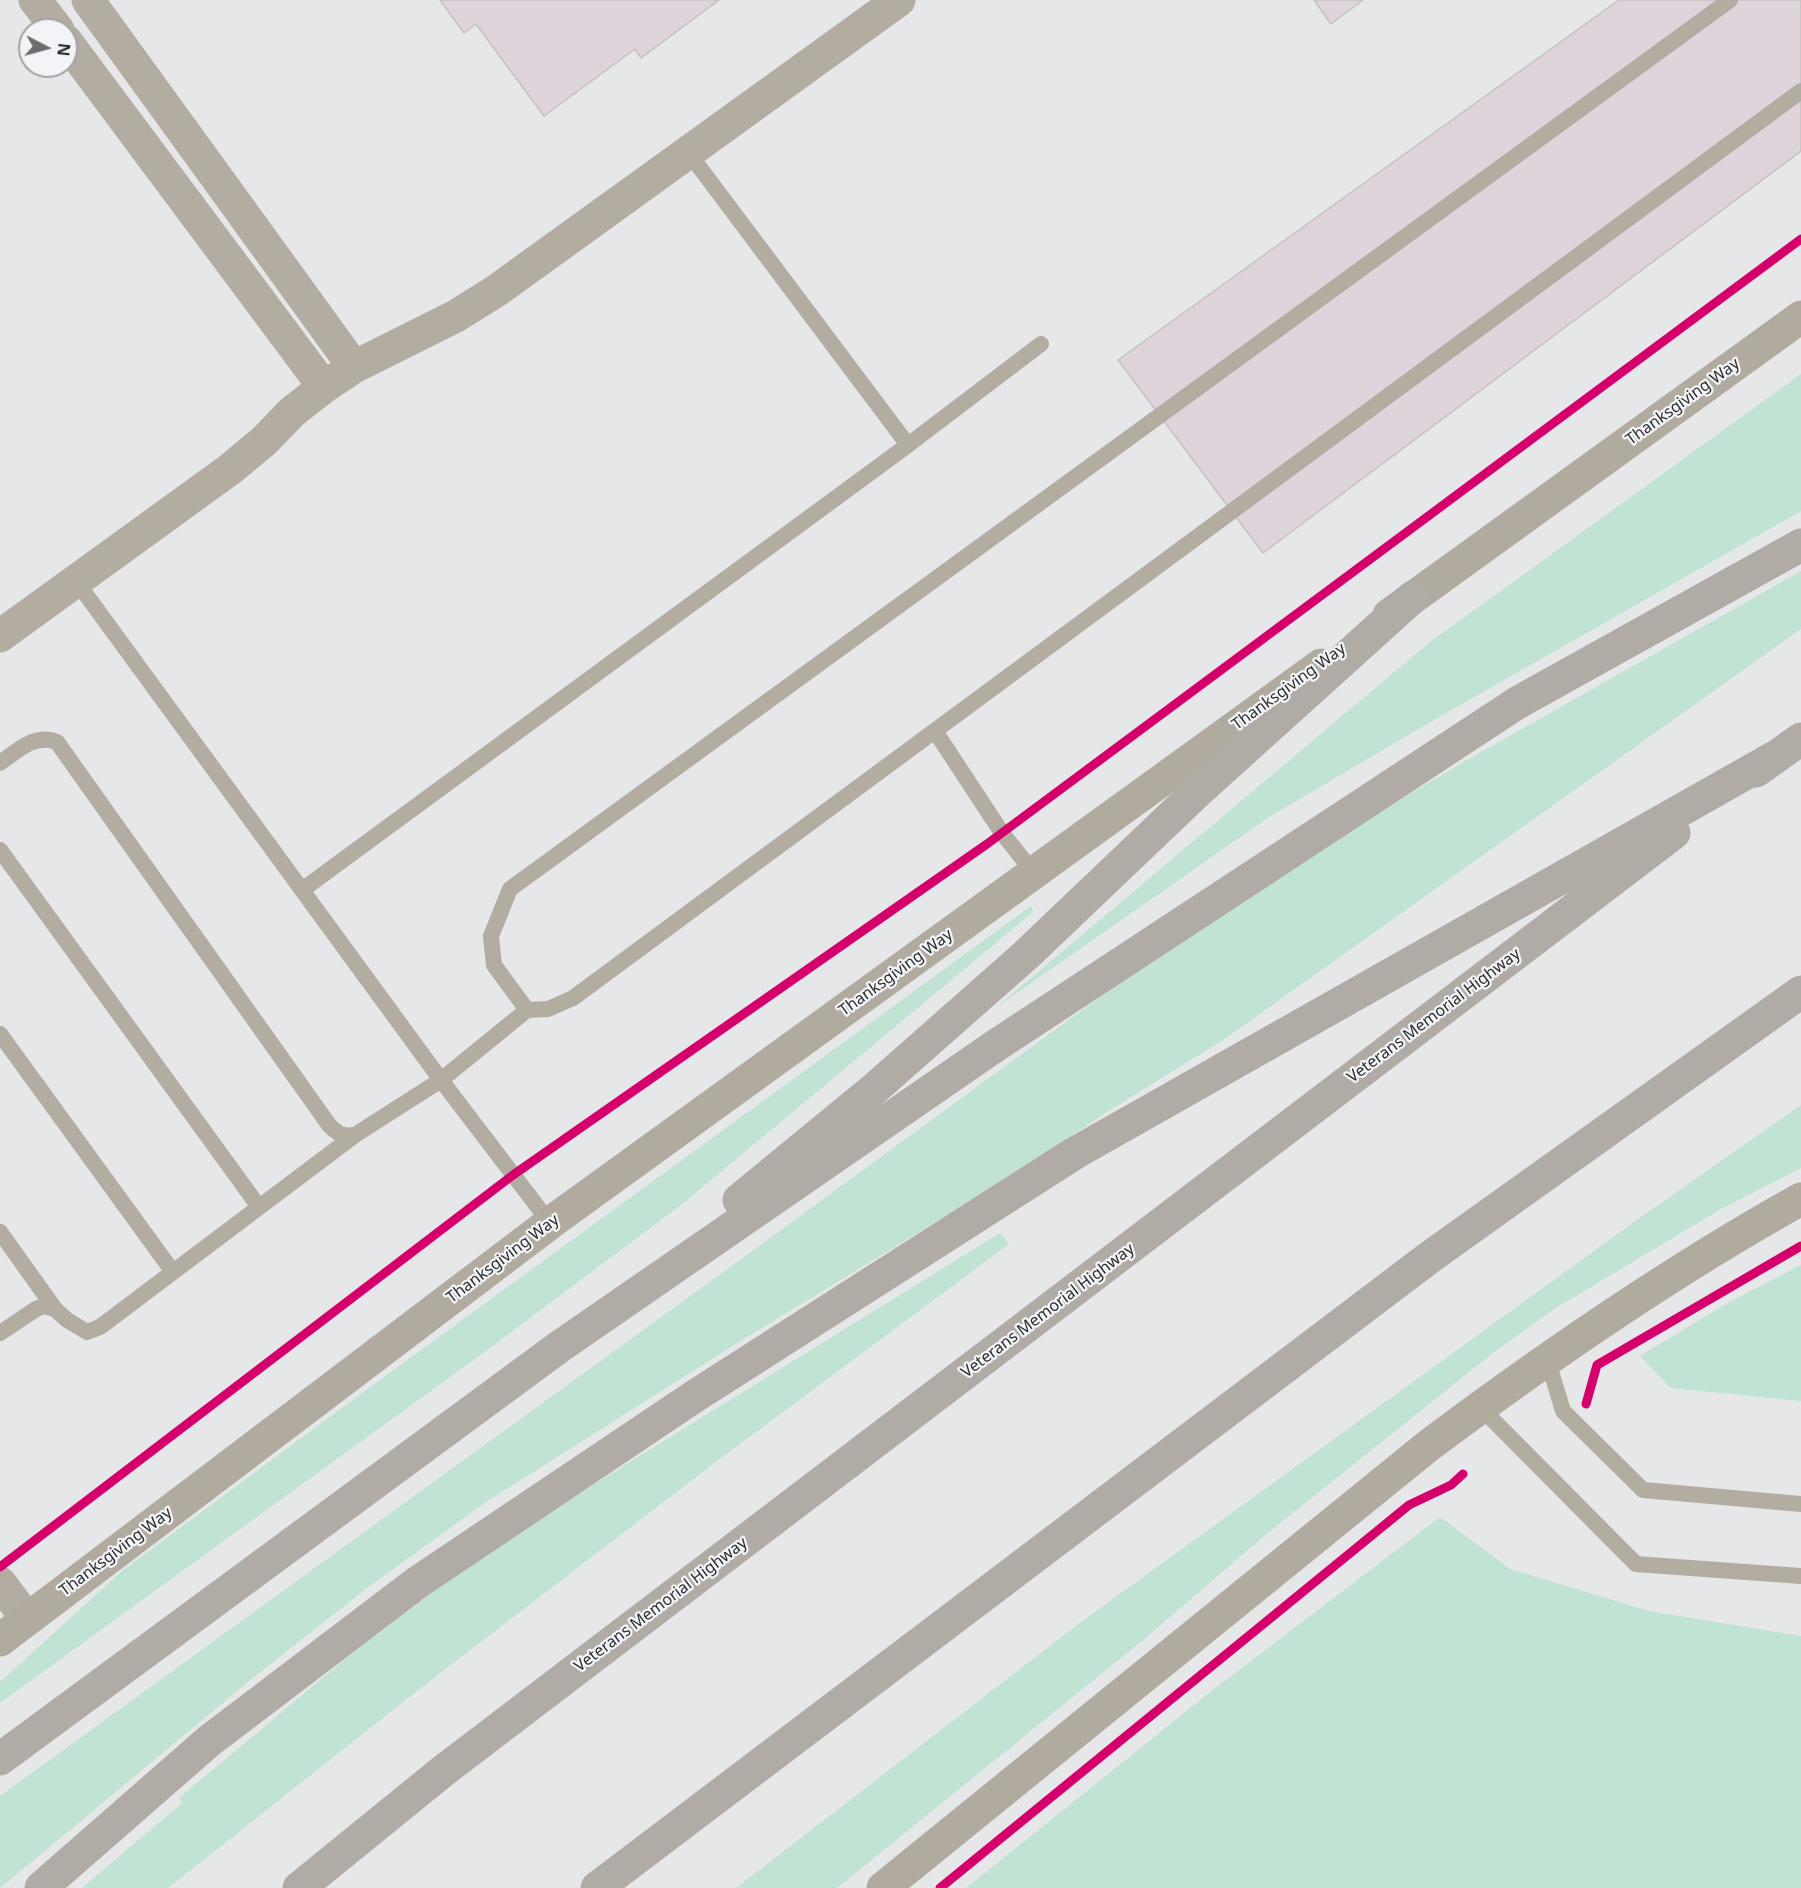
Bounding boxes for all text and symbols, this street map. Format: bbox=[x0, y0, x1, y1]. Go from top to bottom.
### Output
north arrow bbox=[18, 18, 78, 78]
text: N bbox=[52, 42, 76, 57]
street label: Thanksgiving Way bbox=[1622, 354, 1744, 450]
street label: Thanksgiving Way bbox=[1228, 639, 1350, 735]
street label: Thanksgiving Way bbox=[835, 925, 957, 1021]
street label: Veterans Memorial Highway bbox=[1344, 945, 1524, 1087]
street label: Thanksgiving Way bbox=[443, 1211, 563, 1307]
street label: Veterans Memorial Highway bbox=[958, 1240, 1138, 1382]
street label: Thanksgiving Way bbox=[56, 1504, 176, 1600]
street label: Veterans Memorial Highway bbox=[571, 1534, 751, 1676]

